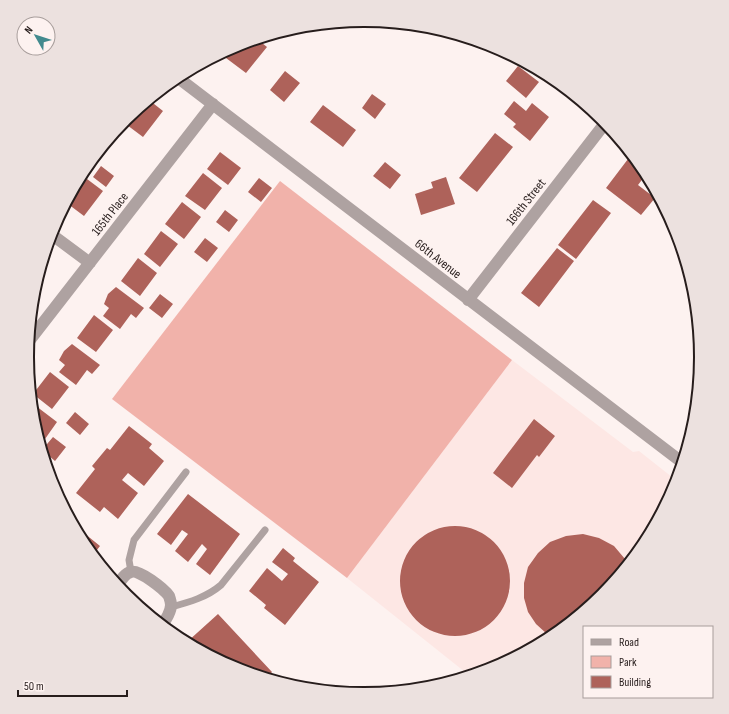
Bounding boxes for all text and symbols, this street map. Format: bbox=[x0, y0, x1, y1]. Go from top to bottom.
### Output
north arrow bbox=[16, 16, 56, 56]
text: N bbox=[22, 24, 36, 36]
street label: 166th Street bbox=[503, 175, 549, 229]
street label: 165th Place bbox=[88, 189, 132, 239]
street label: 66th Avenue bbox=[411, 236, 465, 282]
legend bbox=[583, 626, 713, 698]
text: Road bbox=[619, 635, 639, 650]
text: Park bbox=[619, 655, 637, 670]
scale bar bbox=[18, 672, 127, 698]
text: Building bbox=[619, 675, 651, 690]
text: 50 m bbox=[24, 679, 44, 694]

